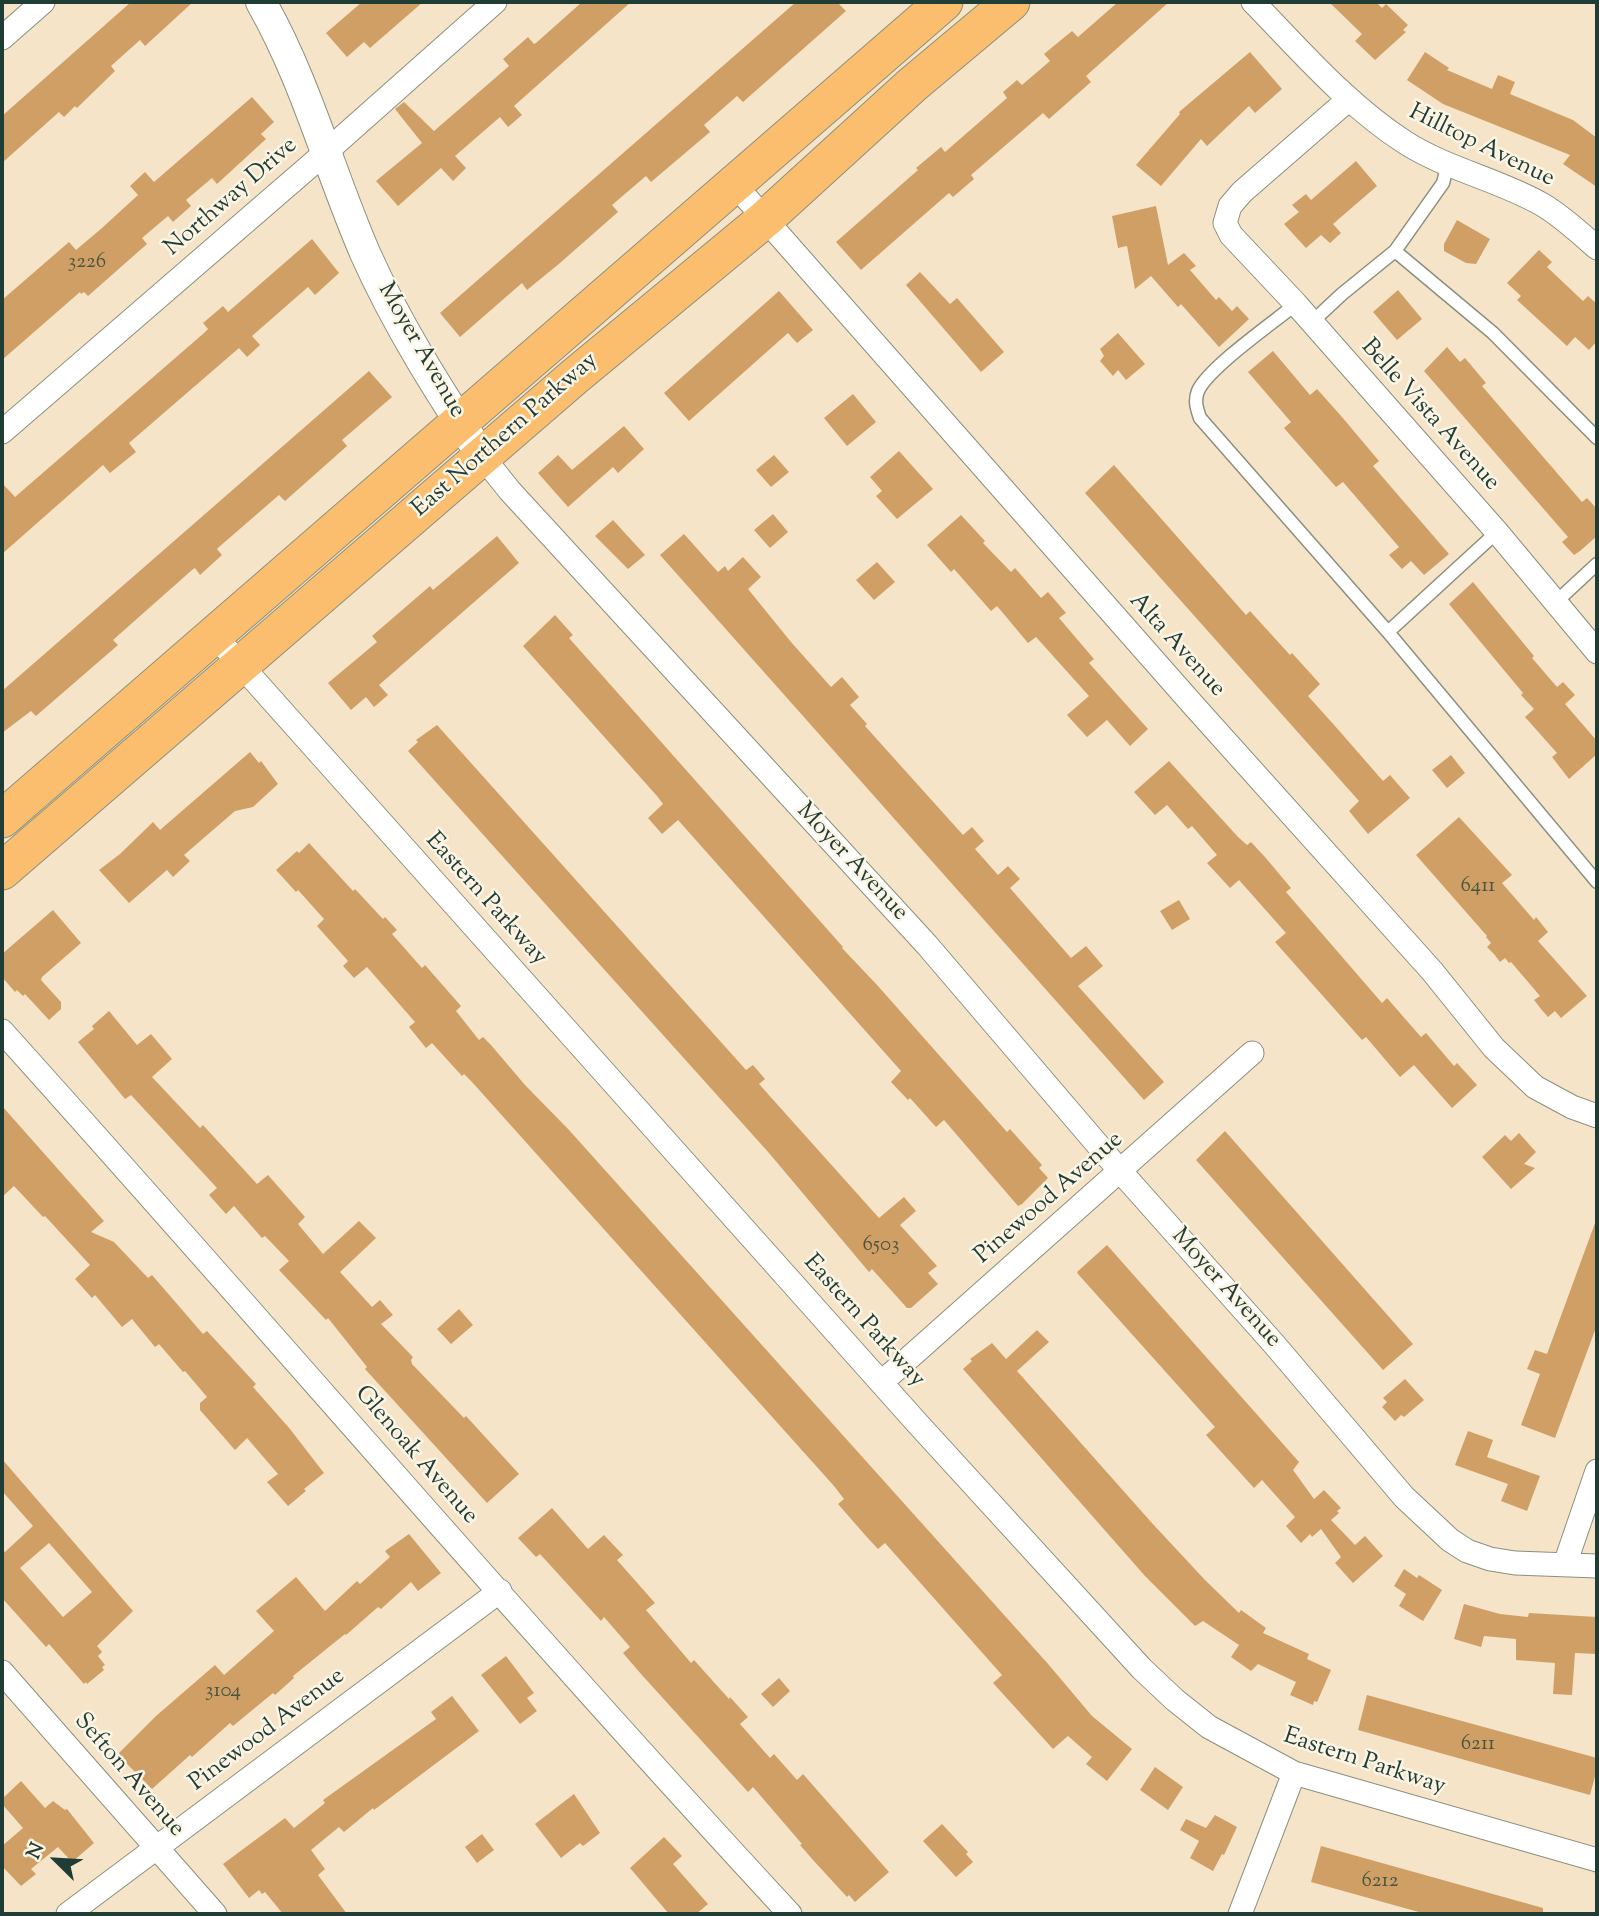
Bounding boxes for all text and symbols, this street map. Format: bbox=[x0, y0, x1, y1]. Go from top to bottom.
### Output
street label: Hilltop Avenue bbox=[1403, 99, 1559, 195]
street label: Northway Drive bbox=[160, 133, 304, 263]
house number: 3226 bbox=[68, 250, 106, 276]
street label: Moyer Avenue bbox=[370, 278, 470, 424]
street label: Belle Vista Avenue bbox=[1353, 334, 1505, 498]
street label: East Northern Parkway bbox=[407, 347, 605, 525]
street label: Alta Avenue bbox=[1122, 588, 1230, 704]
street label: Moyer Avenue bbox=[789, 798, 913, 928]
street label: Eastern Parkway bbox=[418, 828, 552, 972]
house number: 6411 bbox=[1461, 874, 1495, 900]
street label: Pinewood Avenue bbox=[970, 1127, 1130, 1271]
street label: Moyer Avenue bbox=[1164, 1223, 1286, 1355]
house number: 6503 bbox=[862, 1233, 900, 1259]
street label: Eastern Parkway bbox=[796, 1250, 930, 1394]
street label: Glenoak Avenue bbox=[347, 1381, 483, 1531]
street label: Pinewood Avenue bbox=[185, 1663, 351, 1799]
house number: 3104 bbox=[205, 1679, 241, 1705]
street label: Sefton Avenue bbox=[66, 1708, 190, 1844]
street label: Eastern Parkway bbox=[1279, 1723, 1449, 1803]
house number: 6211 bbox=[1461, 1732, 1495, 1758]
north arrow bbox=[21, 1825, 91, 1895]
text: N bbox=[21, 1839, 52, 1864]
house number: 6212 bbox=[1361, 1869, 1399, 1895]

